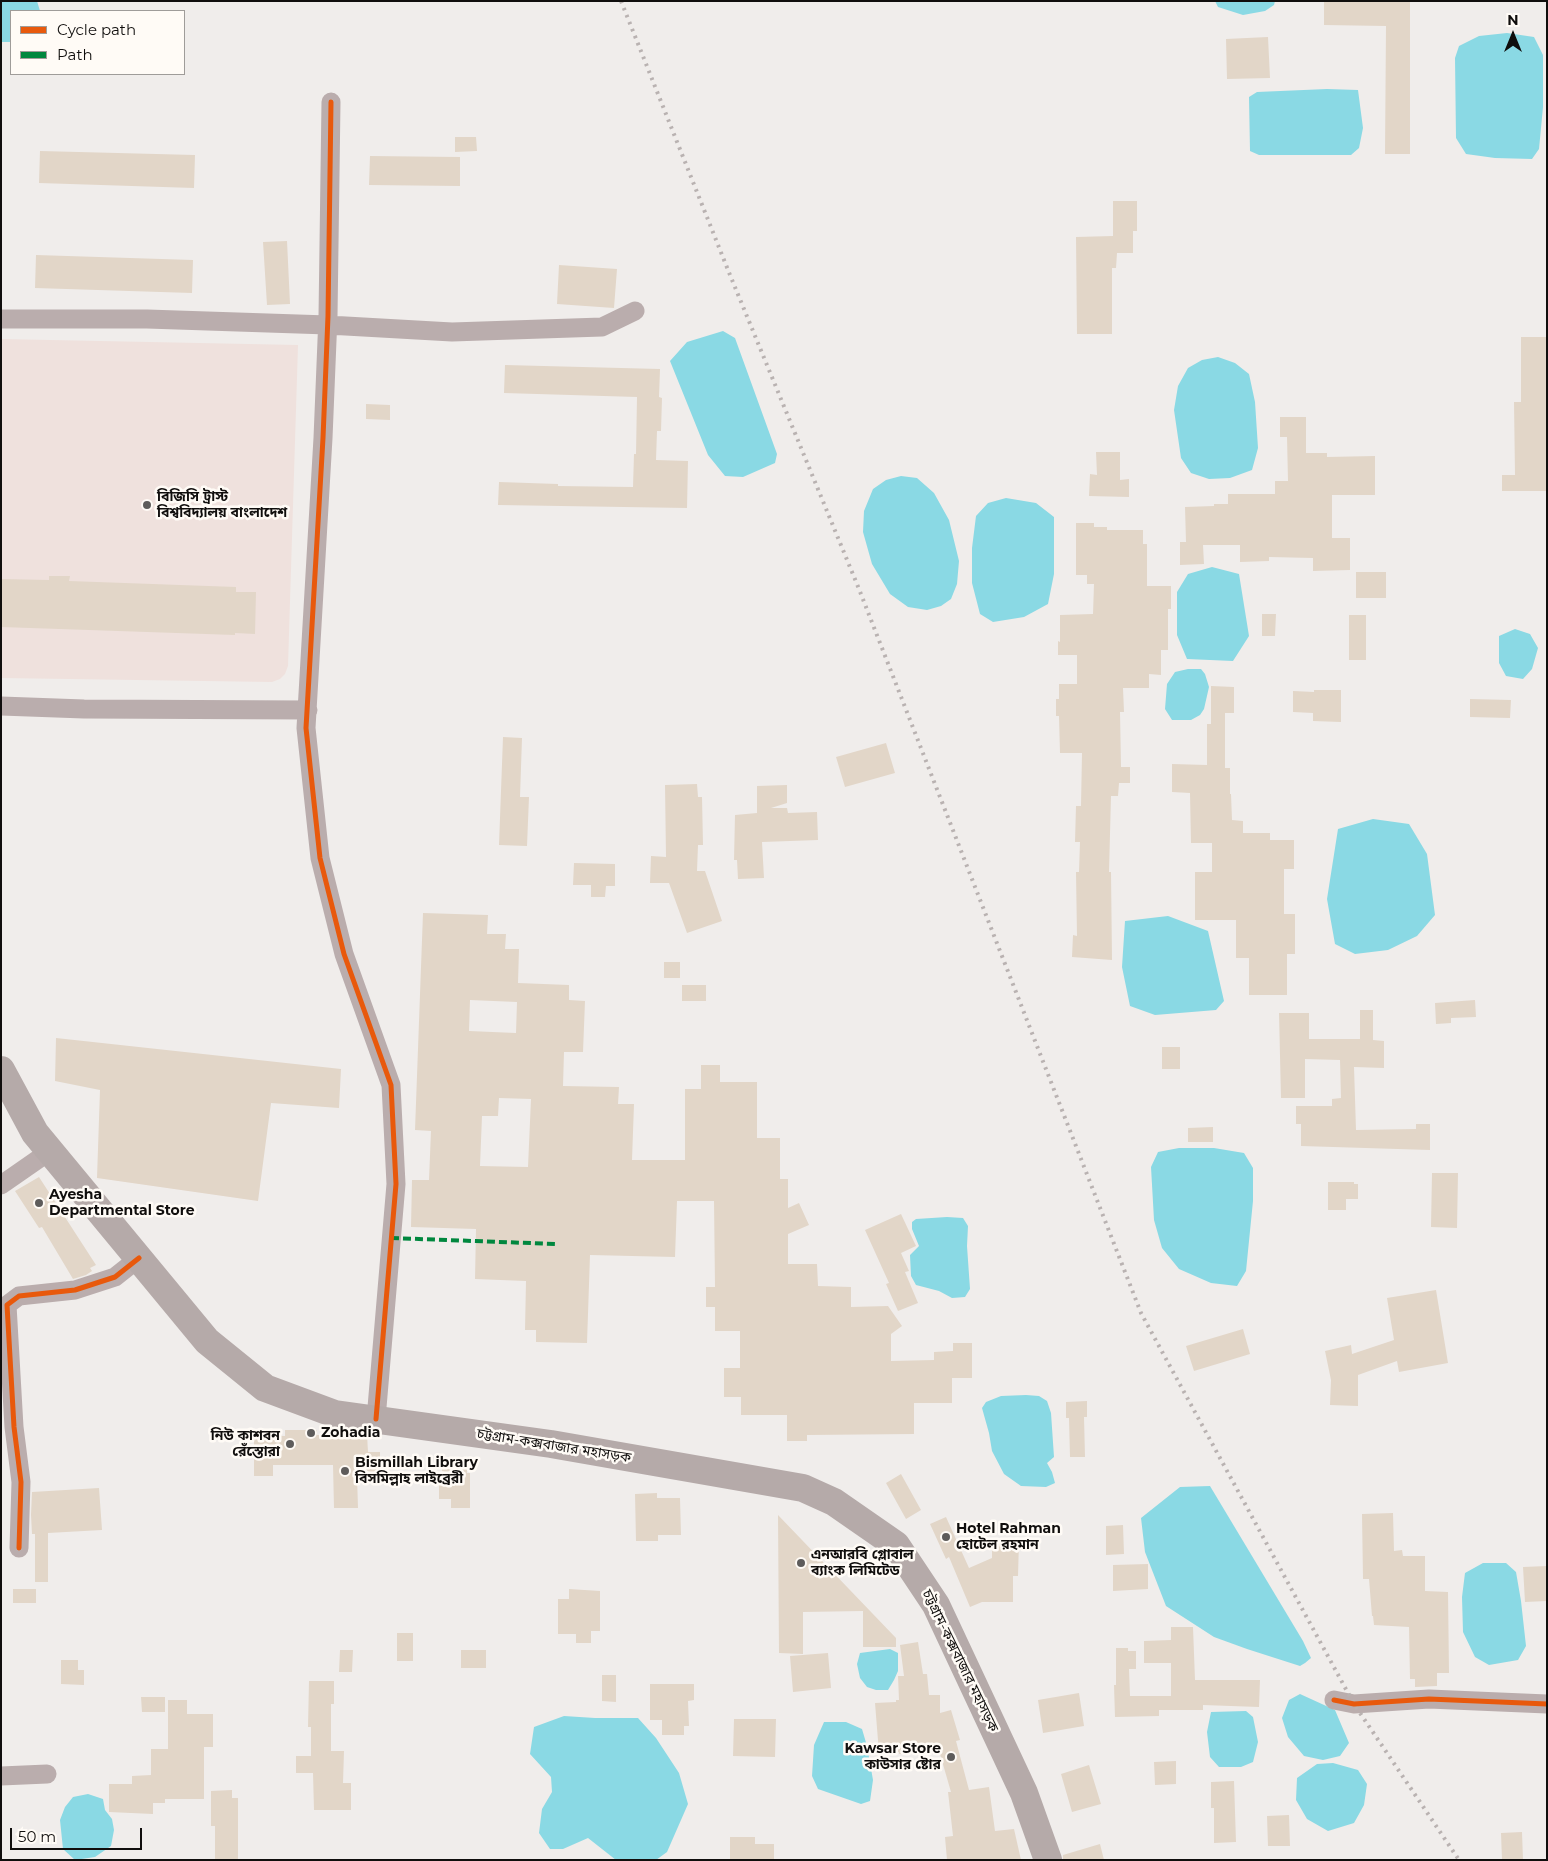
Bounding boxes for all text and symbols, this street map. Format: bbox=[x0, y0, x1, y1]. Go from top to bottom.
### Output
legend bbox=[10, 10, 185, 75]
north arrow bbox=[1488, 10, 1538, 60]
text: N bbox=[1507, 11, 1519, 29]
text: Cycle path bbox=[57, 20, 136, 39]
text: Path bbox=[57, 45, 93, 64]
place label: বিজিসি ট্রাস্ট বিশ্ববিদ্যালয় বাংলাদেশ bbox=[157, 489, 287, 522]
marker: বিজিসি ট্রাস্ট বিশ্ববিদ্যালয় বাংলাদেশ bbox=[141, 499, 153, 511]
place label: Ayesha Departmental Store bbox=[49, 1187, 195, 1220]
marker: Ayesha Departmental Store bbox=[33, 1197, 45, 1209]
place label: Zohadia bbox=[321, 1425, 380, 1441]
street label: চট্টগ্রাম-কক্সবাজার মহাসড়ক bbox=[476, 1425, 632, 1467]
marker: Zohadia bbox=[305, 1427, 317, 1439]
place label: নিউ কাশবন রেঁস্তোরা bbox=[211, 1428, 280, 1460]
marker: নিউ কাশবন রেঁস্তোরা bbox=[284, 1438, 296, 1450]
place label: Bismillah Library বিসমিল্লাহ লাইব্রেরী bbox=[355, 1455, 478, 1488]
marker: Bismillah Library বিসমিল্লাহ লাইব্রেরী bbox=[339, 1465, 351, 1477]
place label: Hotel Rahman হোটেল রহমান bbox=[956, 1521, 1061, 1554]
marker: Hotel Rahman হোটেল রহমান bbox=[940, 1531, 952, 1543]
place label: এনআরবি গ্লোবাল ব্যাংক লিমিটেড bbox=[811, 1547, 914, 1580]
marker: এনআরবি গ্লোবাল ব্যাংক লিমিটেড bbox=[795, 1557, 807, 1569]
street label: চট্টগ্রাম-কক্সবাজার মহাসড়ক bbox=[918, 1587, 1002, 1735]
place label: Kawsar Store কাউসার ষ্টোর bbox=[845, 1741, 941, 1774]
marker: Kawsar Store কাউসার ষ্টোর bbox=[945, 1751, 957, 1763]
scale bar bbox=[12, 1818, 145, 1850]
text: 50 m bbox=[18, 1827, 56, 1846]

